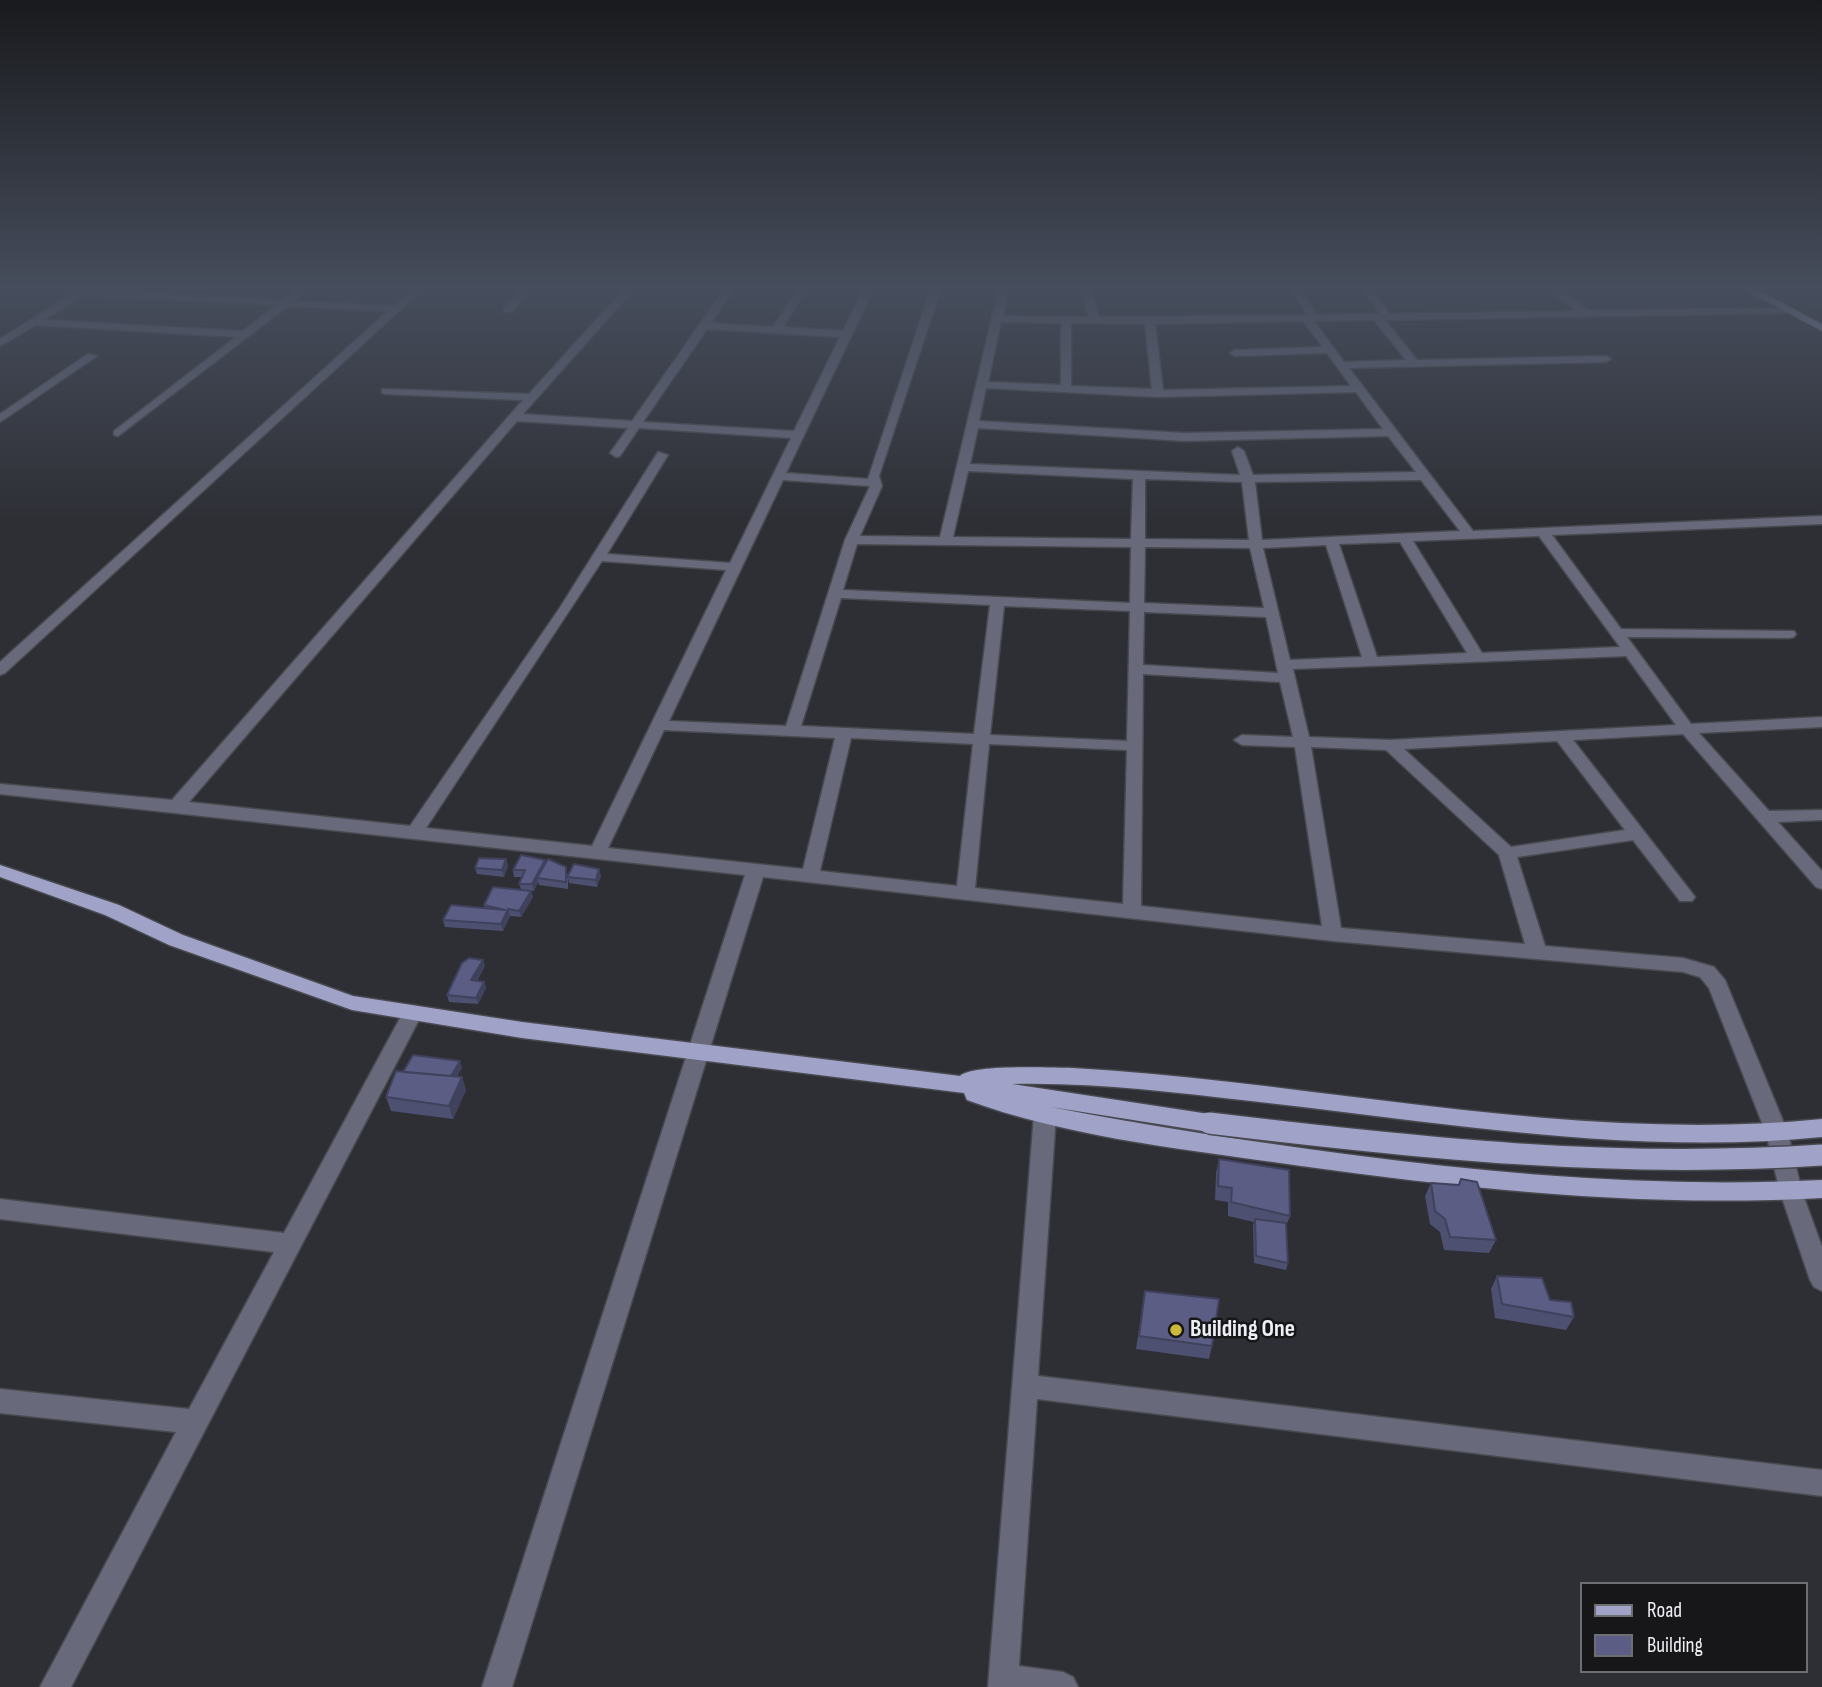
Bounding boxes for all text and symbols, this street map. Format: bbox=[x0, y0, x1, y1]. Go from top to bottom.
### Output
place label: Building One bbox=[1190, 1316, 1295, 1344]
marker: Building One bbox=[1168, 1322, 1184, 1338]
legend bbox=[1580, 1582, 1808, 1673]
text: Road bbox=[1647, 1598, 1682, 1623]
text: Building bbox=[1647, 1633, 1703, 1658]

